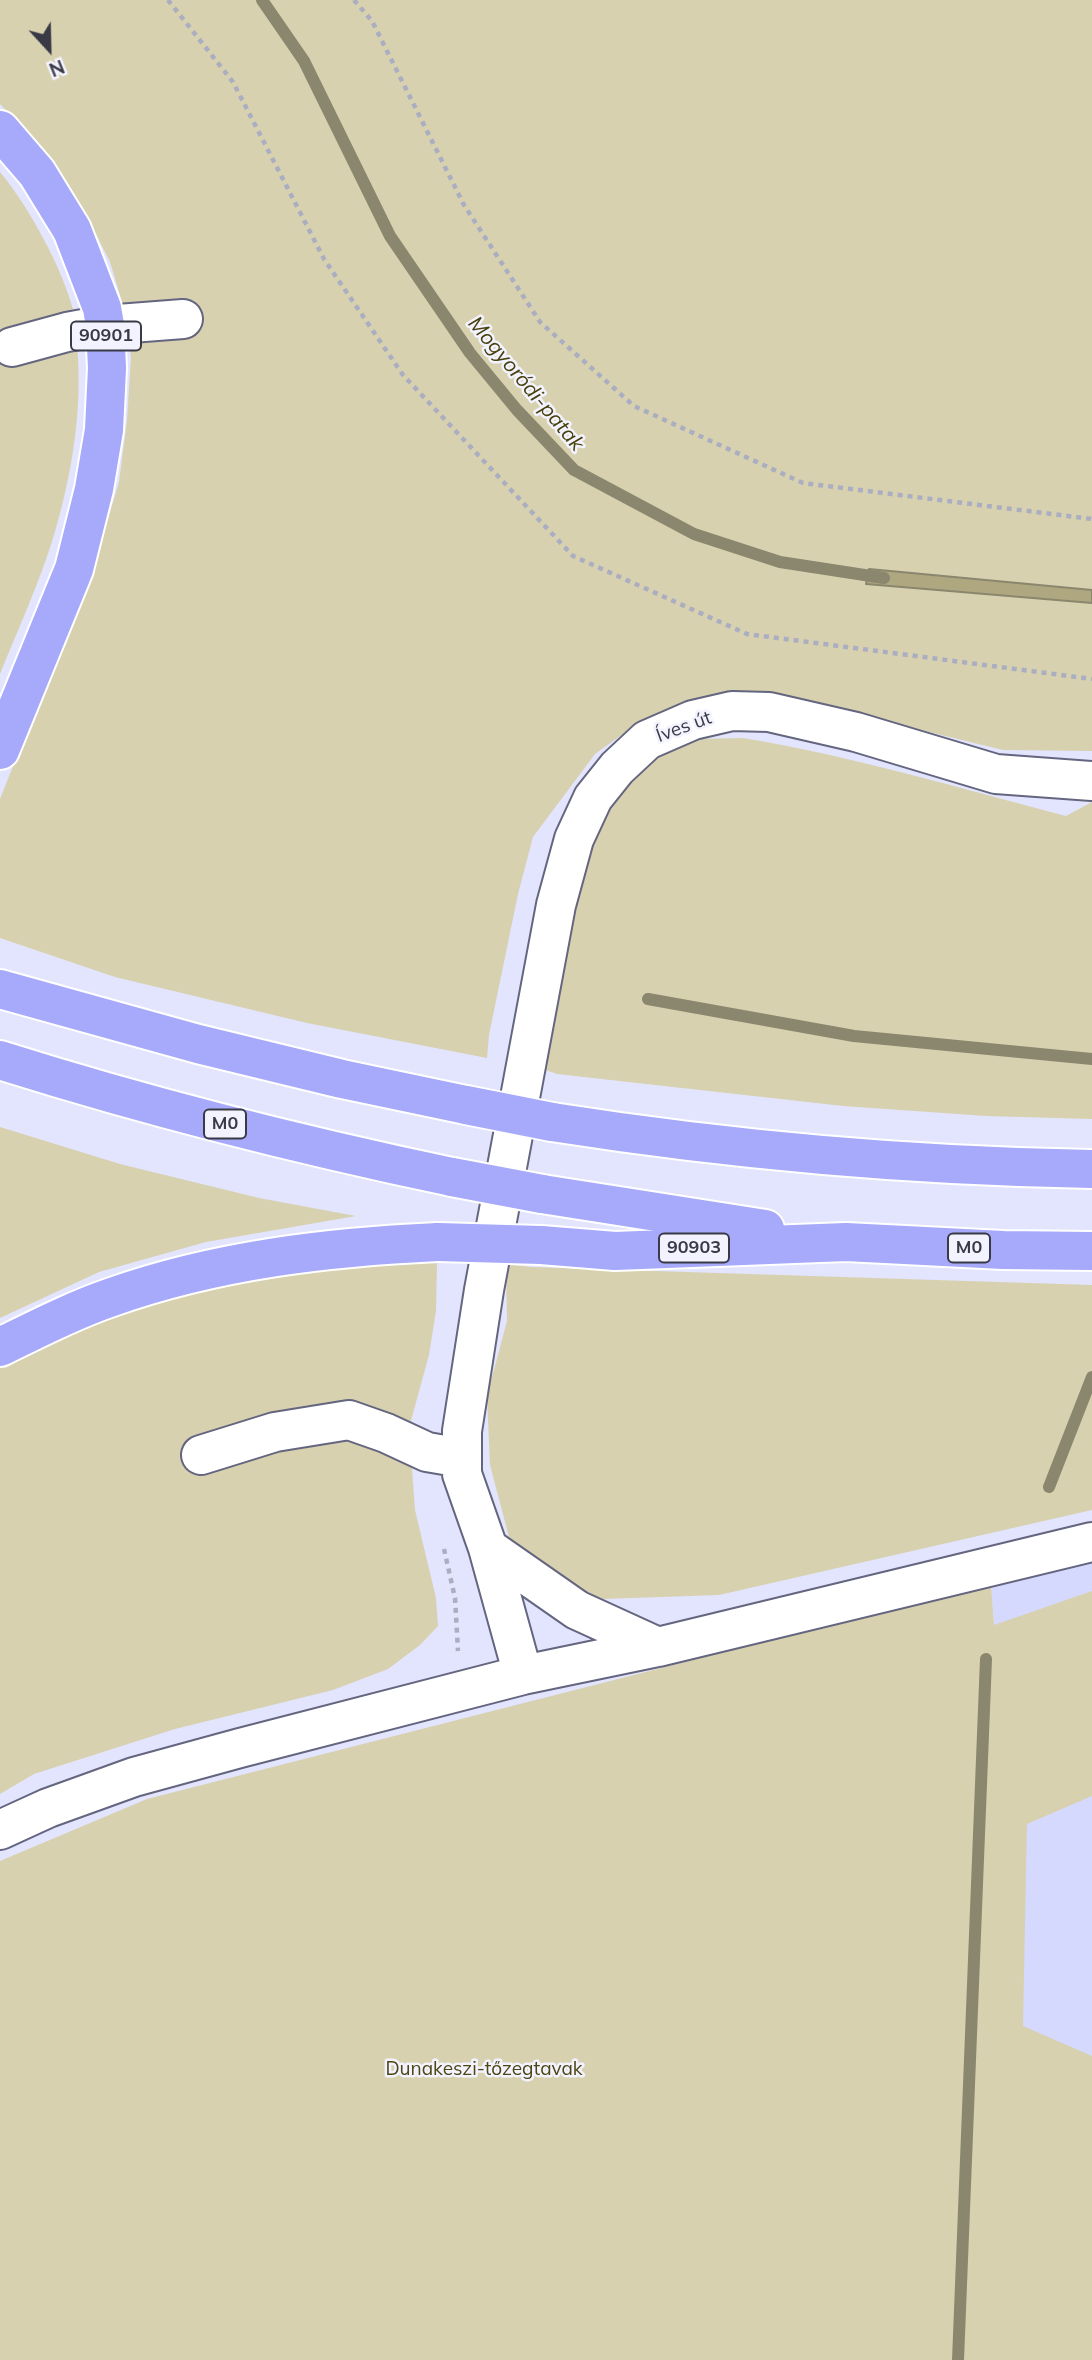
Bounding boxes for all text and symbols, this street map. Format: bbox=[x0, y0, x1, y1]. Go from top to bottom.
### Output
north arrow bbox=[14, 14, 84, 84]
text: N bbox=[46, 55, 68, 82]
water label: Mogyoródi-patak bbox=[462, 312, 590, 456]
road number: 90901 bbox=[71, 322, 141, 350]
street label: Íves út bbox=[653, 707, 715, 747]
road number: M0 bbox=[204, 1110, 246, 1139]
road number: 90903 bbox=[659, 1233, 729, 1262]
road number: M0 bbox=[948, 1233, 990, 1262]
park label: Dunakeszi-tőzegtavak bbox=[385, 2058, 583, 2080]

